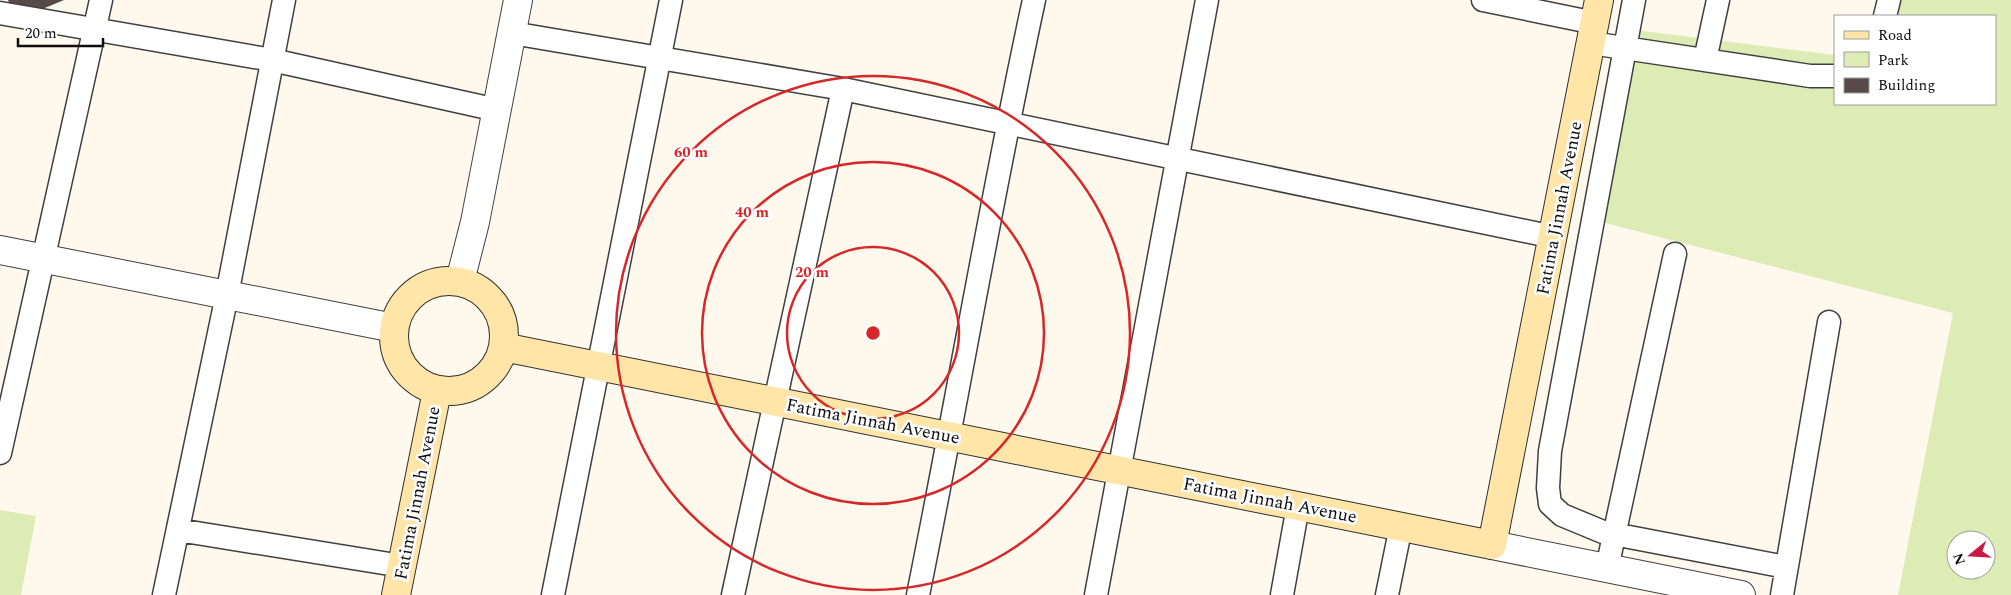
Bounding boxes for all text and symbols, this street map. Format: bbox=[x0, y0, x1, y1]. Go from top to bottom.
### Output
scale bar bbox=[18, 15, 102, 47]
legend bbox=[1834, 15, 1996, 105]
text: 20 m bbox=[25, 22, 57, 45]
text: Road bbox=[1878, 24, 1912, 47]
text: Park bbox=[1878, 49, 1909, 72]
text: Building bbox=[1878, 74, 1935, 97]
street label: Fatima Jinnah Avenue bbox=[1529, 119, 1590, 297]
text: 60 m bbox=[674, 141, 709, 164]
text: 40 m bbox=[735, 201, 770, 224]
text: 20 m bbox=[795, 261, 830, 284]
centre of rings bbox=[864, 324, 882, 342]
street label: Fatima Jinnah Avenue bbox=[784, 391, 962, 452]
street label: Fatima Jinnah Avenue bbox=[387, 404, 448, 582]
street label: Fatima Jinnah Avenue bbox=[1181, 470, 1359, 531]
north arrow bbox=[1946, 530, 1996, 580]
text: N bbox=[1947, 550, 1971, 568]

